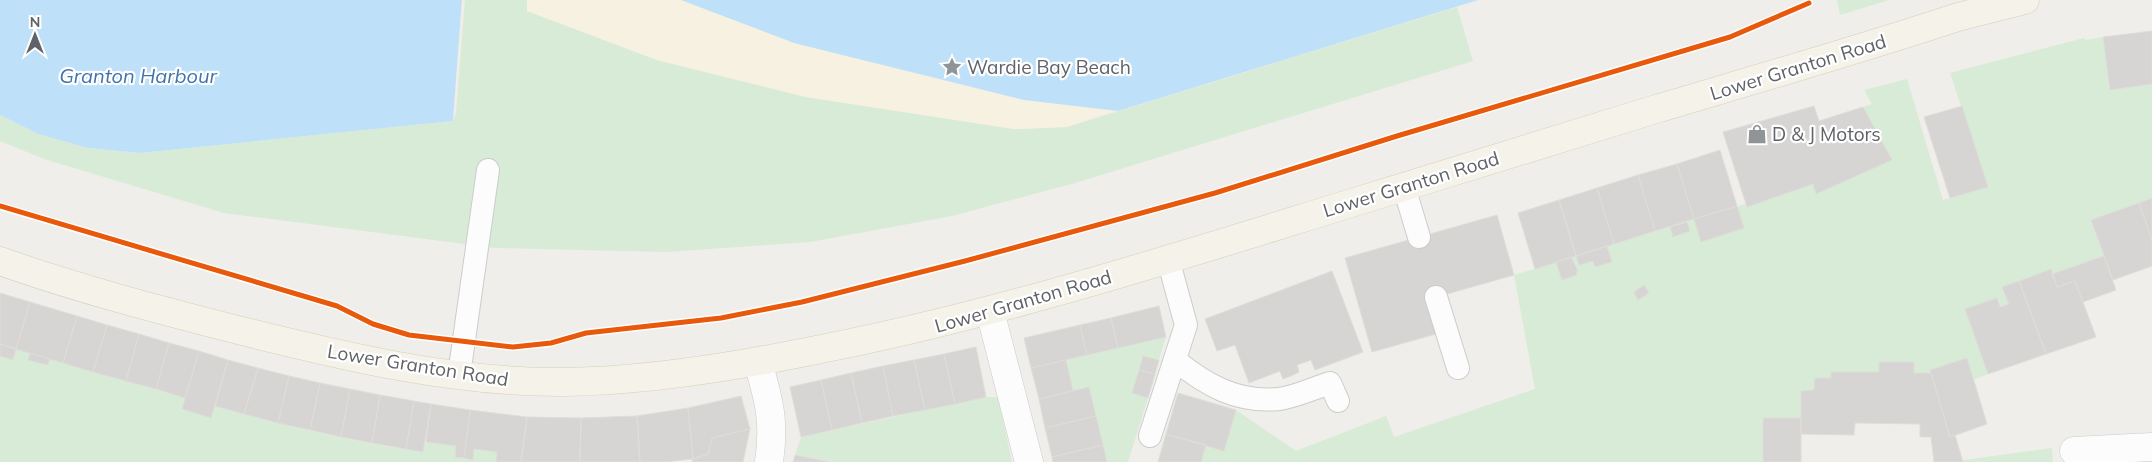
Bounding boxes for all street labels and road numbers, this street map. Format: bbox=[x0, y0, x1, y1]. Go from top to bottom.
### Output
street label: Lower Granton Road bbox=[1707, 29, 1889, 105]
street label: Lower Granton Road bbox=[1320, 146, 1502, 222]
street label: Lower Granton Road bbox=[932, 264, 1114, 338]
street label: Lower Granton Road bbox=[326, 339, 510, 391]

